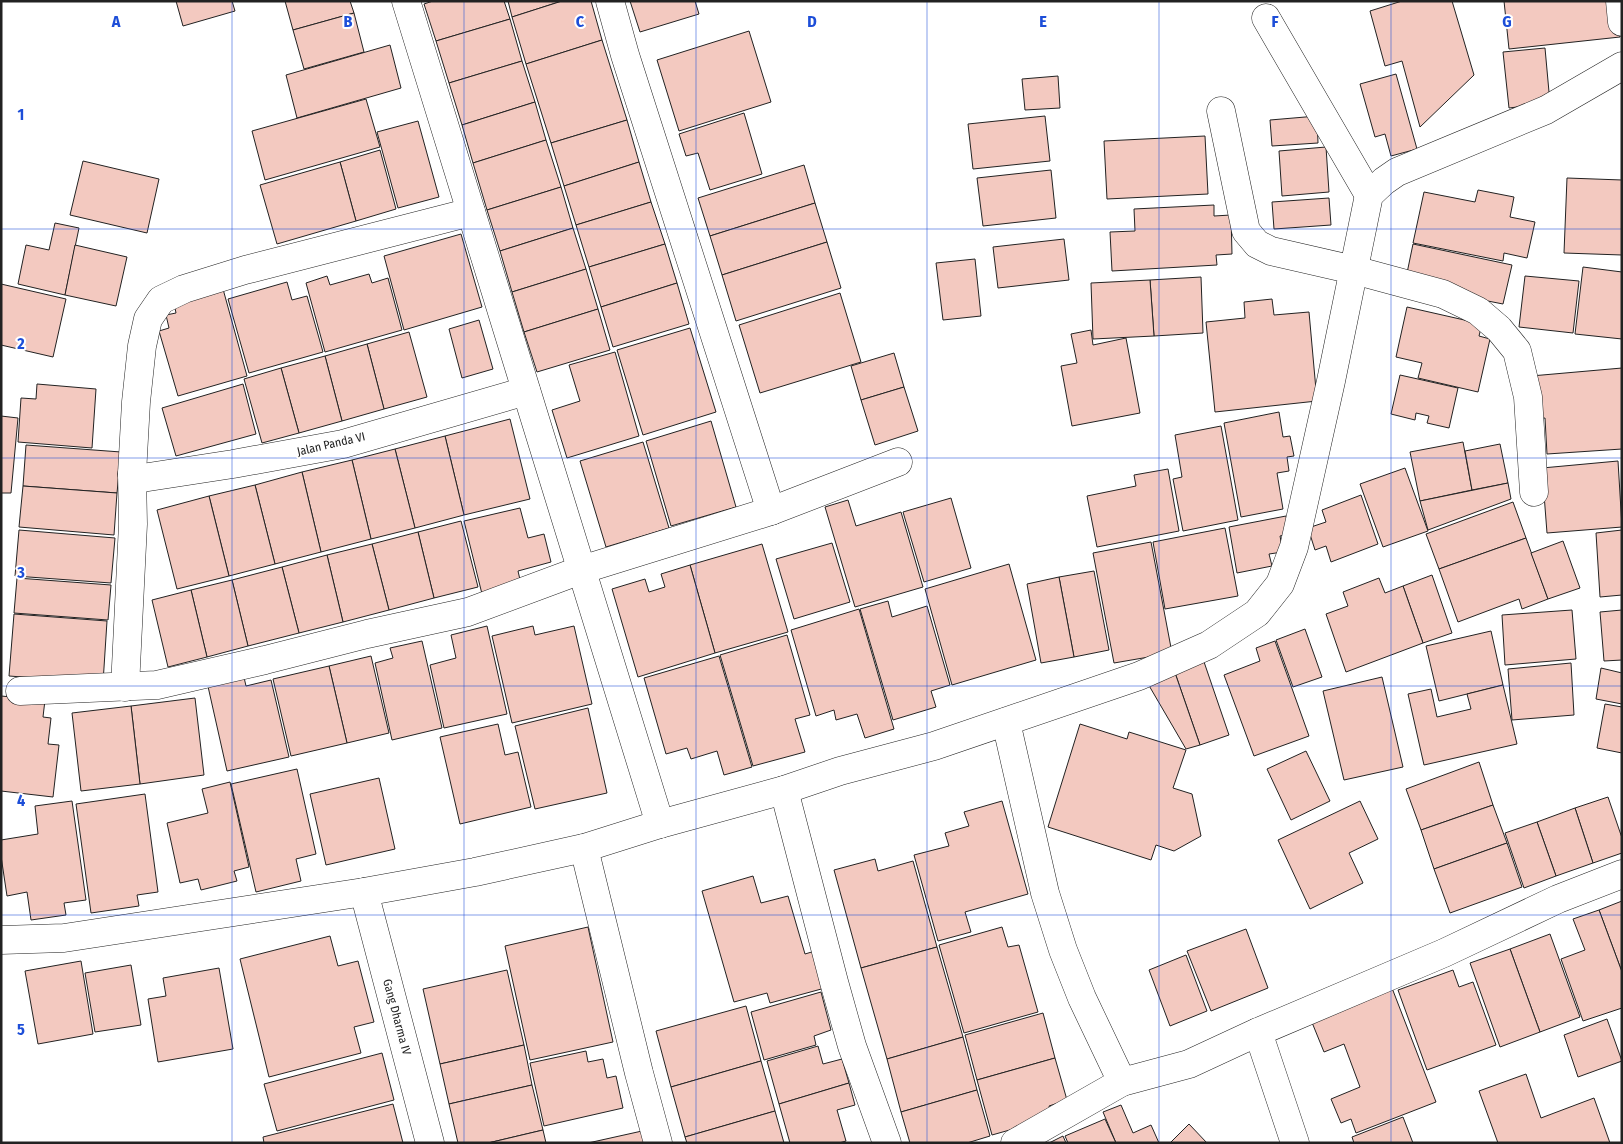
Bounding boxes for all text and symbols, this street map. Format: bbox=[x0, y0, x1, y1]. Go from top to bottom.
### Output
text: A bbox=[111, 12, 121, 31]
text: B bbox=[344, 12, 353, 31]
text: C bbox=[576, 12, 585, 31]
text: D bbox=[807, 12, 817, 31]
text: E bbox=[1039, 12, 1047, 31]
text: F bbox=[1271, 12, 1279, 31]
text: G bbox=[1502, 12, 1512, 31]
text: 1 bbox=[18, 105, 24, 124]
text: 2 bbox=[16, 334, 25, 353]
street label: Jalan Panda VI bbox=[296, 429, 366, 459]
text: 3 bbox=[16, 563, 25, 582]
text: 4 bbox=[17, 791, 25, 810]
street label: Gang Dharma IV bbox=[380, 977, 414, 1057]
text: 5 bbox=[17, 1020, 25, 1039]

